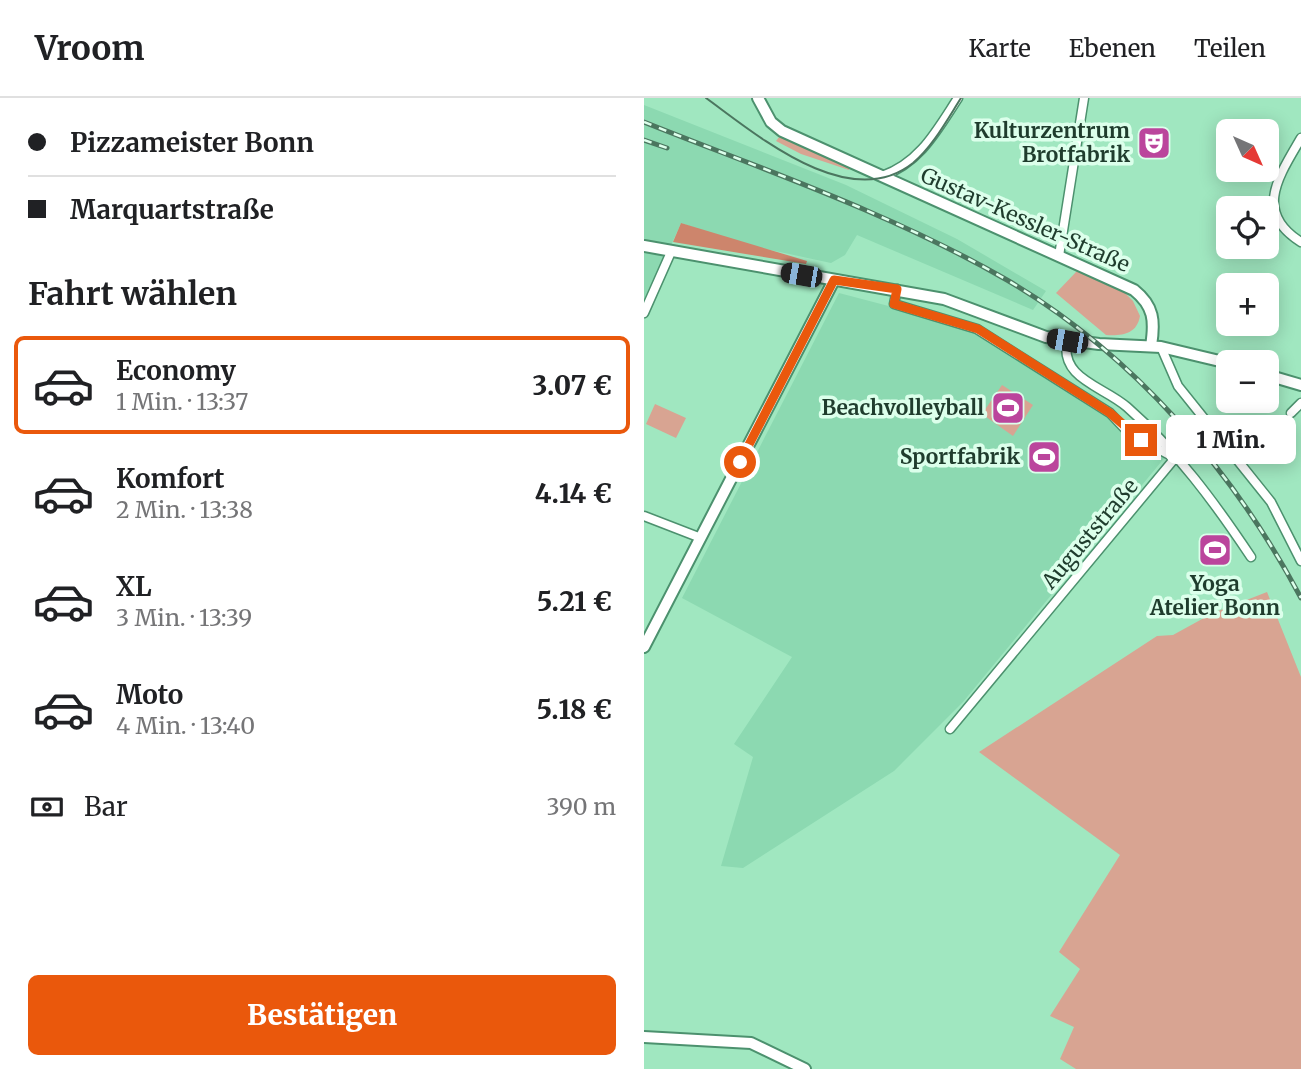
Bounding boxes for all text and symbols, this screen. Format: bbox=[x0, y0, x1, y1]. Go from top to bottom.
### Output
text: Vroom bbox=[35, 28, 144, 69]
text: Karte bbox=[968, 33, 1031, 64]
text: Ebenen bbox=[1069, 33, 1156, 64]
text: Teilen bbox=[1194, 33, 1266, 64]
place label: Kulturzentrum Brotfabrik bbox=[974, 117, 1130, 168]
north arrow bbox=[1216, 119, 1279, 182]
map controls bbox=[1216, 119, 1279, 413]
theatre icon: Kulturzentrum Brotfabrik bbox=[1135, 124, 1173, 162]
text: Pizzameister Bonn bbox=[70, 126, 314, 159]
street label: Gustav-Kessler-Straße bbox=[916, 161, 1134, 278]
text: Marquartstraße bbox=[70, 193, 274, 226]
button: locate bbox=[1216, 196, 1279, 259]
car bbox=[779, 261, 824, 289]
button: + bbox=[1216, 273, 1279, 336]
text: Fahrt wählen bbox=[28, 274, 237, 314]
car bbox=[1045, 327, 1090, 355]
button: − bbox=[1216, 350, 1279, 413]
icon: car bbox=[32, 354, 95, 417]
text: Economy bbox=[116, 354, 236, 387]
text: 3.07 € bbox=[533, 369, 612, 402]
text: 1 Min. · 13:37 bbox=[116, 387, 248, 416]
sports icon: Beachvolleyball bbox=[989, 389, 1027, 427]
place label: Beachvolleyball bbox=[821, 394, 984, 421]
callout: 1 Min. bbox=[1166, 416, 1295, 464]
route end bbox=[1125, 424, 1157, 456]
text: 1 Min. bbox=[1196, 425, 1266, 454]
sports icon: Sportfabrik bbox=[1025, 438, 1063, 476]
place label: Sportfabrik bbox=[900, 443, 1020, 470]
route start bbox=[724, 446, 756, 478]
icon: car bbox=[32, 462, 95, 525]
text: Komfort bbox=[116, 462, 225, 495]
street label: Auguststraße bbox=[1035, 473, 1144, 595]
text: 4.14 € bbox=[535, 477, 612, 510]
text: 2 Min. · 13:38 bbox=[116, 495, 253, 524]
sports icon: Yoga Atelier Bonn bbox=[1196, 531, 1234, 569]
icon: car bbox=[32, 570, 95, 633]
text: XL bbox=[116, 570, 152, 603]
place label: Yoga Atelier Bonn bbox=[1149, 570, 1280, 621]
text: 5.21 € bbox=[537, 585, 612, 618]
text: 3 Min. · 13:39 bbox=[116, 603, 252, 632]
icon: car bbox=[32, 678, 95, 741]
text: Moto bbox=[116, 678, 183, 711]
text: 5.18 € bbox=[537, 693, 612, 726]
text: 4 Min. · 13:40 bbox=[116, 711, 255, 740]
icon: cash bbox=[28, 788, 66, 826]
text: Bar bbox=[84, 790, 128, 823]
text: 390 m bbox=[546, 792, 616, 821]
button: Bestätigen bbox=[28, 975, 616, 1055]

